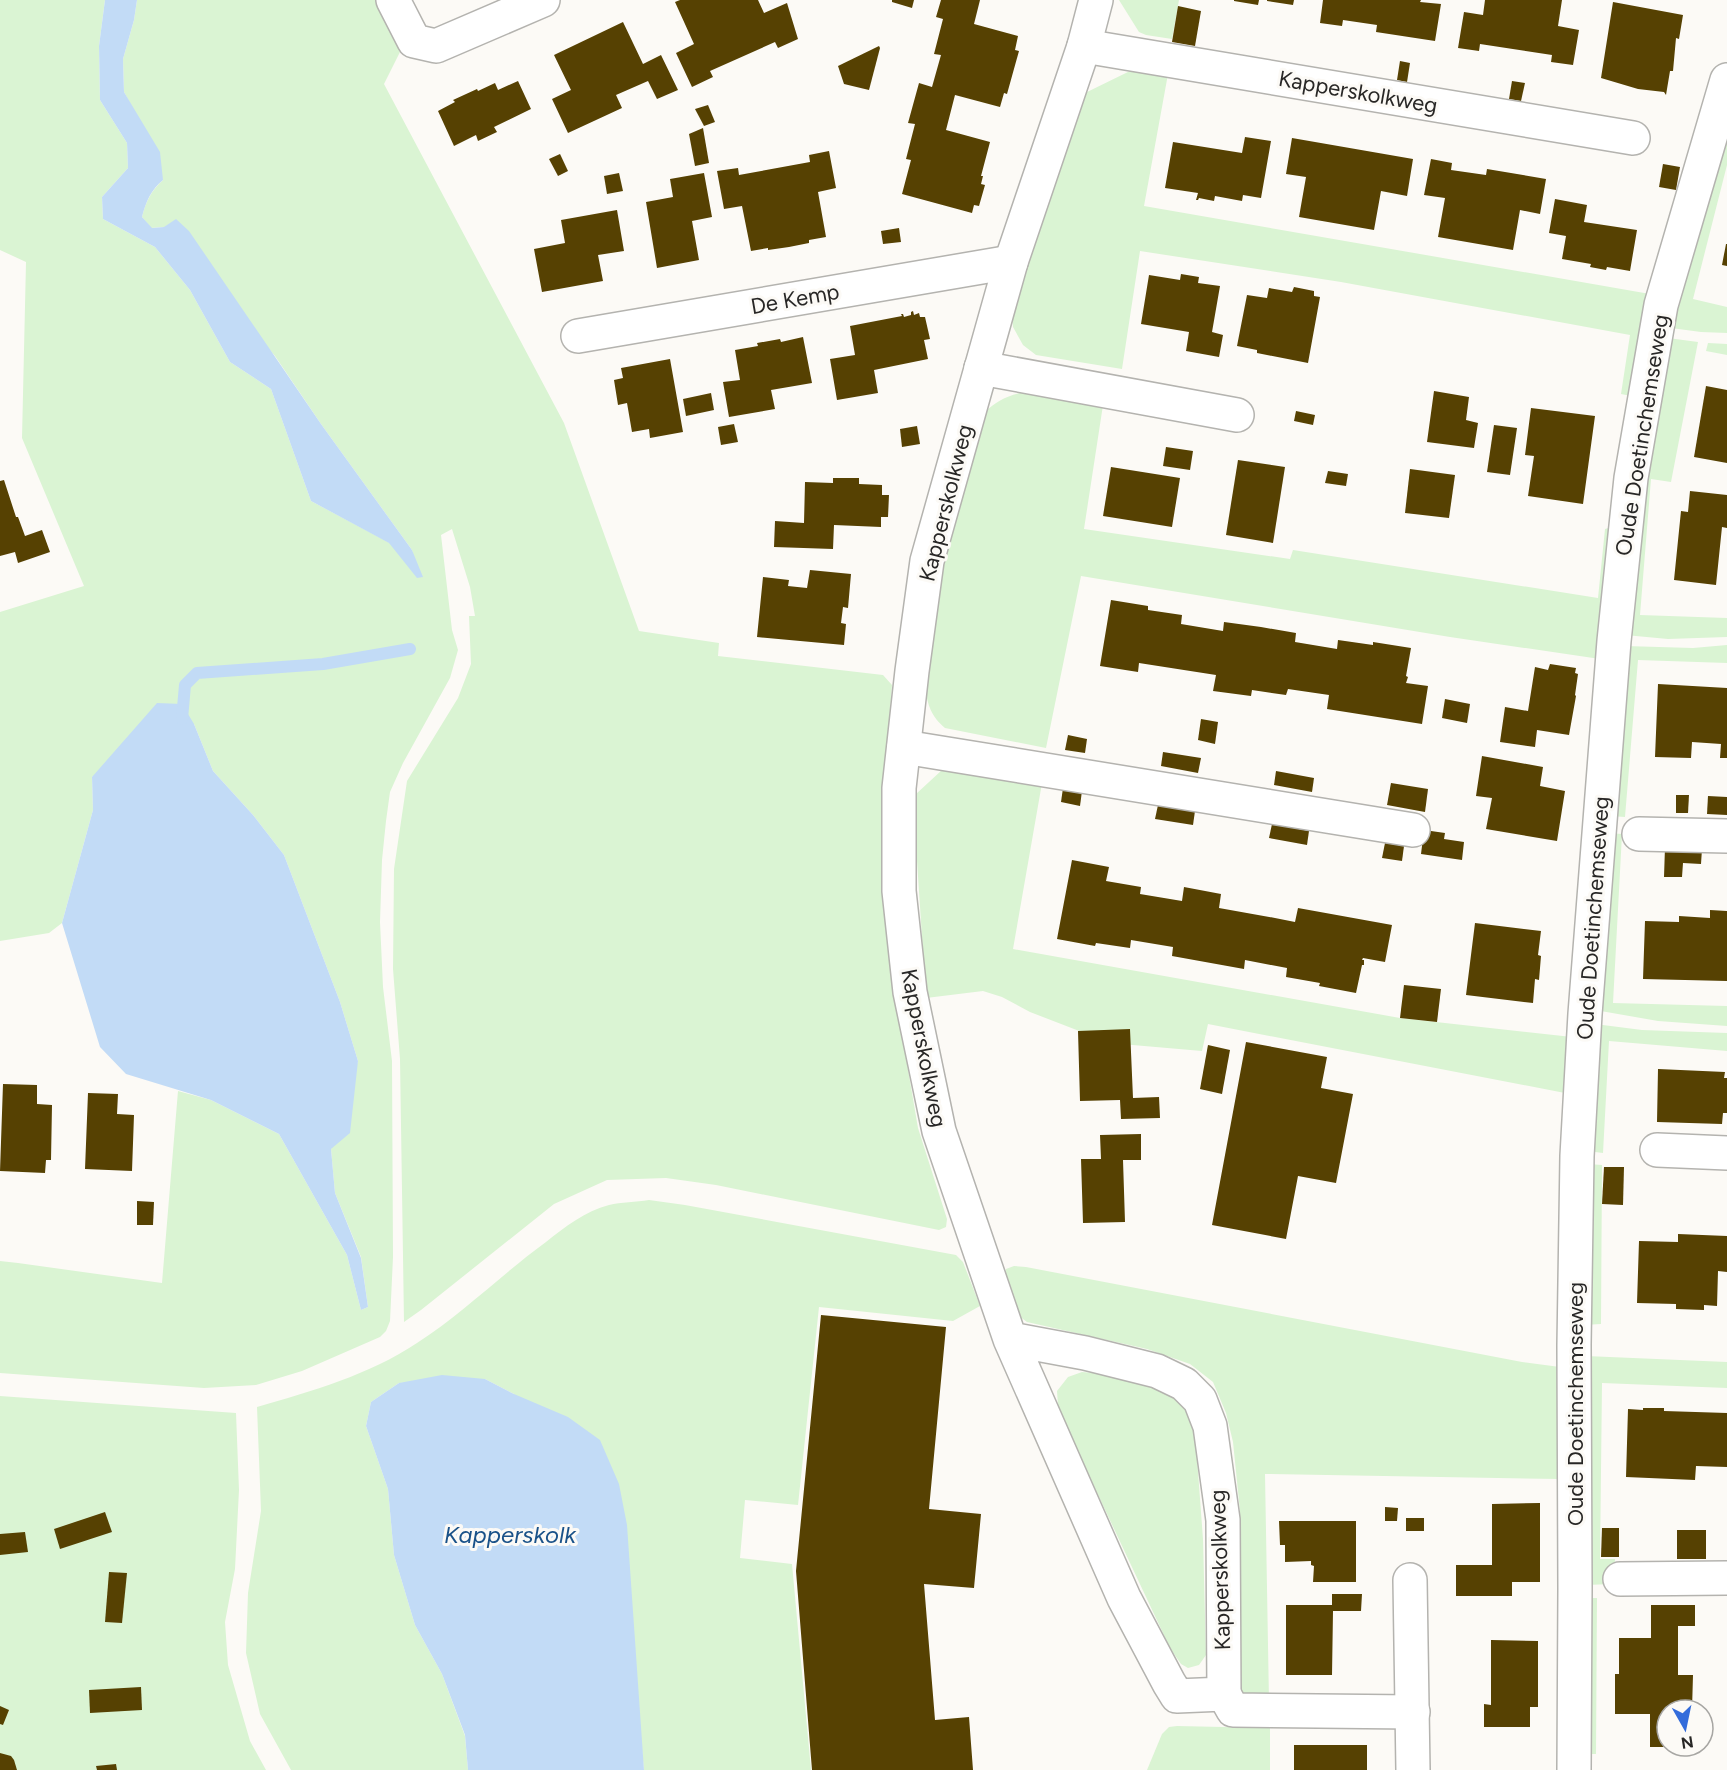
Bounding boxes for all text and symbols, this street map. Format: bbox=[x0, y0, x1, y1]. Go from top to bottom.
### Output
street label: Kapperskolkweg bbox=[1276, 65, 1440, 119]
street label: De Kemp bbox=[749, 278, 841, 320]
street label: Oude Doetinchemseweg bbox=[1610, 312, 1674, 558]
street label: Kapperskolkweg bbox=[913, 422, 979, 584]
street label: Oude Doetinchemseweg bbox=[1571, 795, 1615, 1041]
street label: Kapperskolkweg bbox=[895, 967, 953, 1129]
street label: Oude Doetinchemseweg bbox=[1562, 1282, 1589, 1526]
street label: Kapperskolkweg bbox=[1204, 1489, 1236, 1651]
water label: Kapperskolk bbox=[444, 1520, 577, 1549]
north arrow bbox=[1655, 1698, 1715, 1758]
text: N bbox=[1680, 1732, 1695, 1753]

